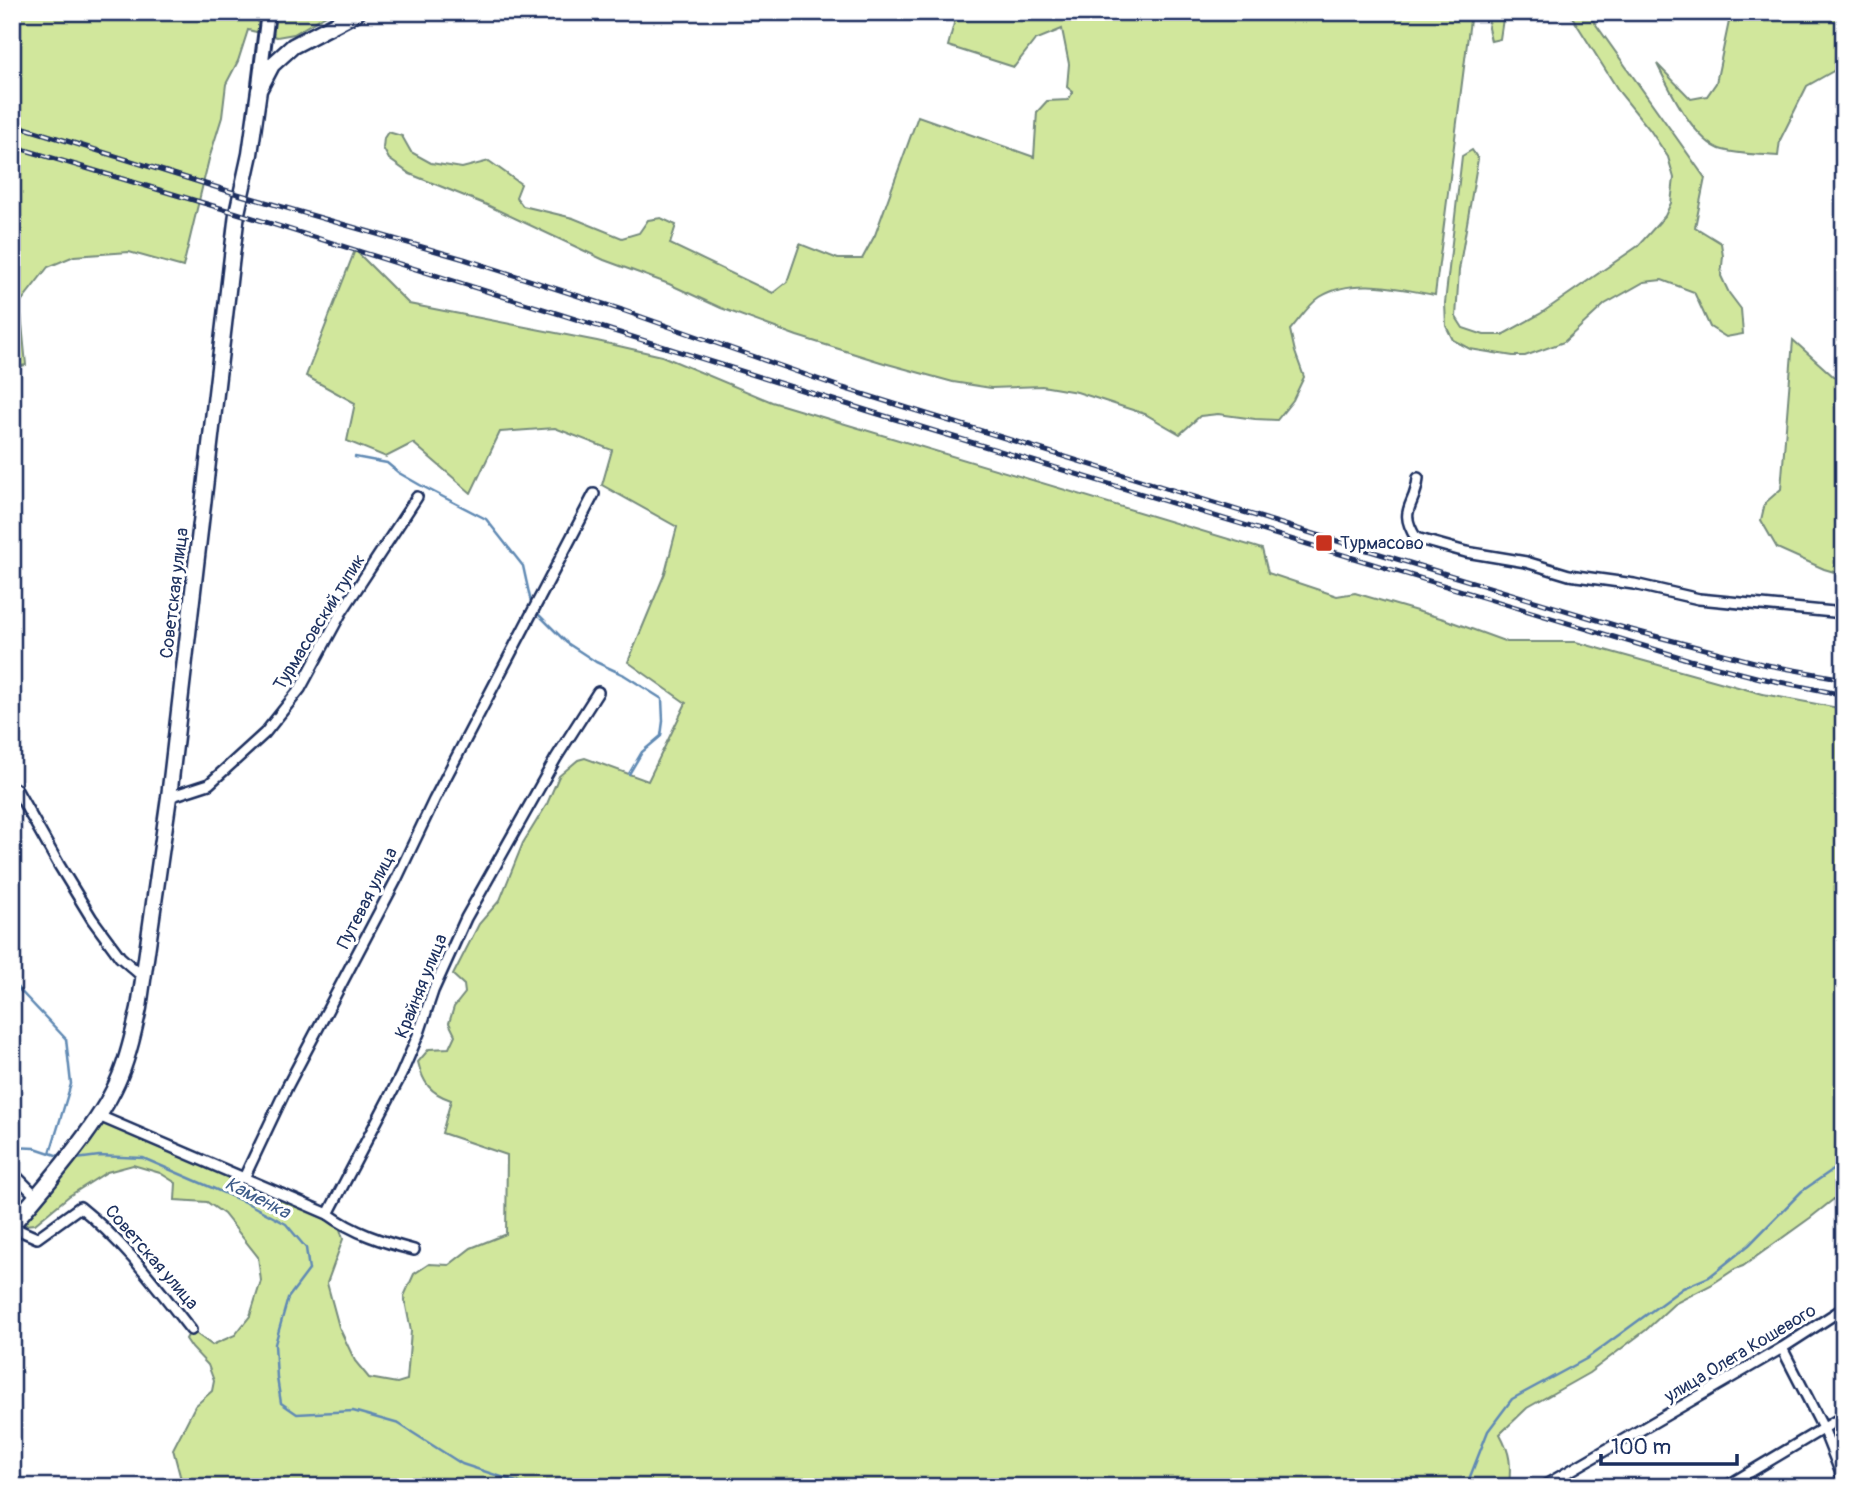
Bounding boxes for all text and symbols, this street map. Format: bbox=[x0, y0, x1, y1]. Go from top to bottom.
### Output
street label: Советская улица bbox=[155, 526, 194, 660]
place label: Турмасово bbox=[1340, 532, 1424, 555]
marker: Турмасово bbox=[1314, 533, 1334, 553]
street label: Турмасовский тупик bbox=[268, 550, 371, 695]
street label: Путевая улица bbox=[332, 844, 403, 953]
street label: Крайняя улица bbox=[390, 931, 453, 1042]
water label: Каменка bbox=[221, 1171, 295, 1225]
street label: Советская улица bbox=[100, 1200, 203, 1315]
street label: улица Олега Кошевого bbox=[1659, 1299, 1821, 1408]
scale bar bbox=[1601, 1422, 1737, 1466]
text: 100 m bbox=[1611, 1434, 1671, 1461]

